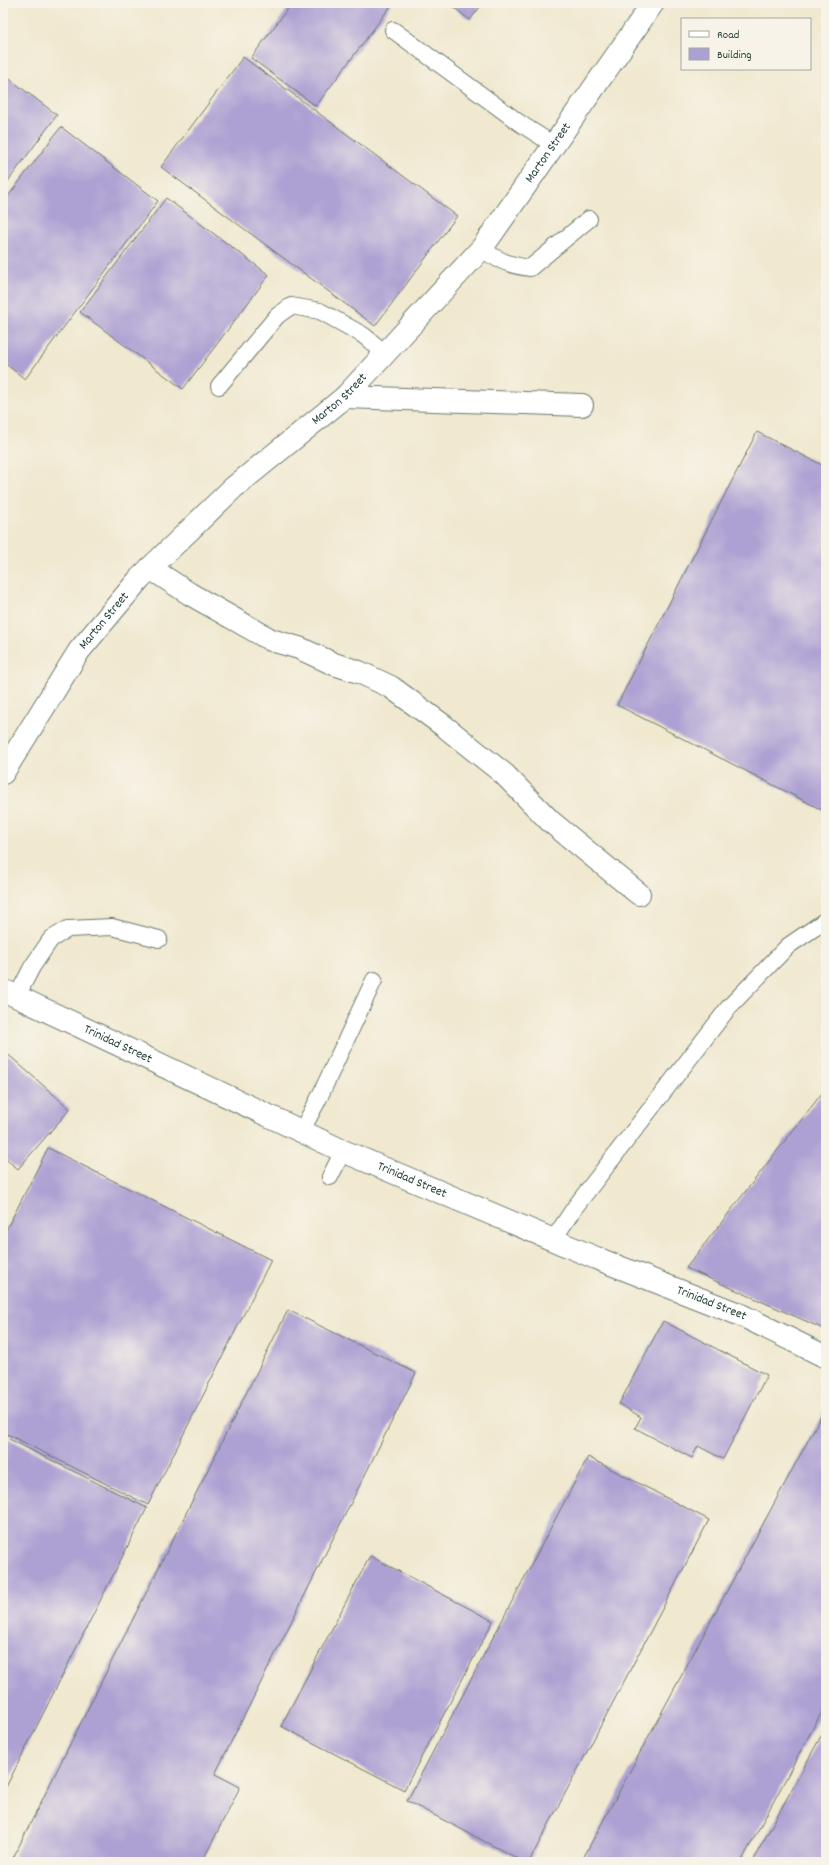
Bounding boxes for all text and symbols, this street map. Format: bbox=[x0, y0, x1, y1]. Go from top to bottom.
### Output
legend bbox=[681, 18, 811, 70]
text: Road bbox=[717, 27, 739, 44]
text: Building bbox=[717, 47, 752, 64]
street label: Marton Street bbox=[521, 119, 576, 187]
street label: Marton Street bbox=[308, 369, 372, 430]
street label: Marton Street bbox=[74, 588, 134, 654]
street label: Trinidad Street bbox=[80, 1020, 155, 1069]
street label: Trinidad Street bbox=[374, 1157, 450, 1203]
street label: Trinidad Street bbox=[674, 1281, 750, 1326]

